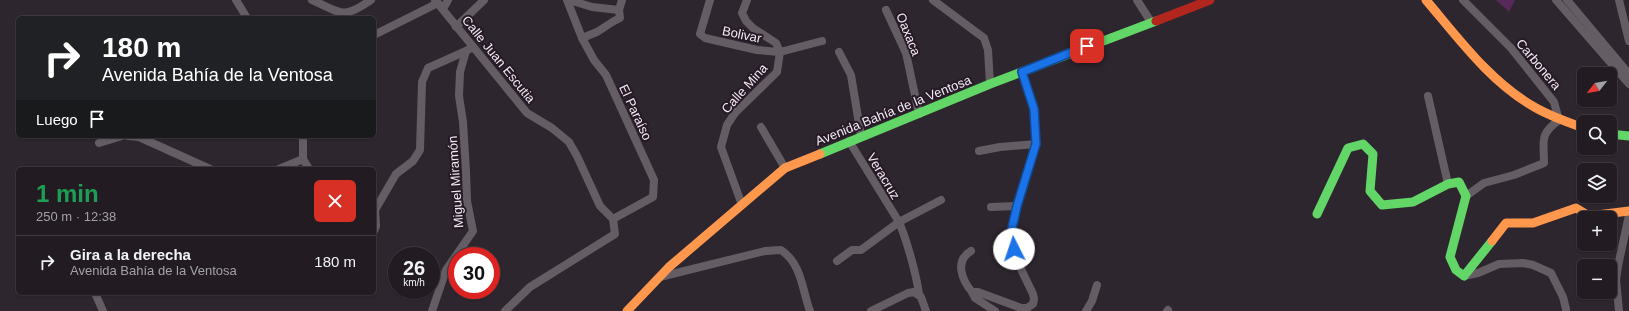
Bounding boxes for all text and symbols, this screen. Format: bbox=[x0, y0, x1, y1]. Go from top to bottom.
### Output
street label: Oaxaca bbox=[893, 11, 924, 58]
street label: Calle Juan Escutia bbox=[459, 13, 539, 106]
street label: Bolivar bbox=[721, 23, 764, 46]
pin bbox=[1070, 29, 1104, 63]
icon: right bbox=[36, 32, 88, 84]
text: 180 m bbox=[102, 32, 181, 63]
icon: arrive bbox=[1076, 35, 1098, 57]
street label: Carbonera bbox=[1513, 36, 1565, 93]
street label: Calle Mina bbox=[718, 60, 771, 116]
text: Avenida Bahía de la Ventosa bbox=[102, 65, 333, 85]
north arrow bbox=[1577, 67, 1617, 107]
map controls bbox=[1577, 67, 1617, 299]
street label: Avenida Bahía de la Ventosa bbox=[813, 72, 974, 149]
street label: El Paraíso bbox=[616, 82, 655, 143]
icon: arrive bbox=[86, 108, 108, 130]
text: Luego bbox=[36, 111, 78, 128]
button: search bbox=[1577, 115, 1617, 155]
street label: Miguel Miramón bbox=[445, 135, 466, 229]
street label: Veracruz bbox=[864, 150, 903, 202]
button: layers bbox=[1577, 163, 1617, 203]
text: 1 min bbox=[36, 180, 99, 207]
button: close bbox=[314, 180, 356, 222]
text: 250 m · 12:38 bbox=[36, 209, 116, 224]
button: + bbox=[1577, 211, 1617, 251]
position arrow bbox=[993, 228, 1035, 270]
text: Gira a la derecha bbox=[70, 246, 191, 263]
speed limit sign: 30 bbox=[448, 247, 500, 299]
icon: right bbox=[36, 251, 58, 273]
text: 180 m bbox=[314, 253, 356, 270]
text: 26 bbox=[403, 257, 425, 279]
button: − bbox=[1577, 259, 1617, 299]
text: Avenida Bahía de la Ventosa bbox=[70, 263, 237, 278]
text: km/h bbox=[403, 277, 425, 288]

